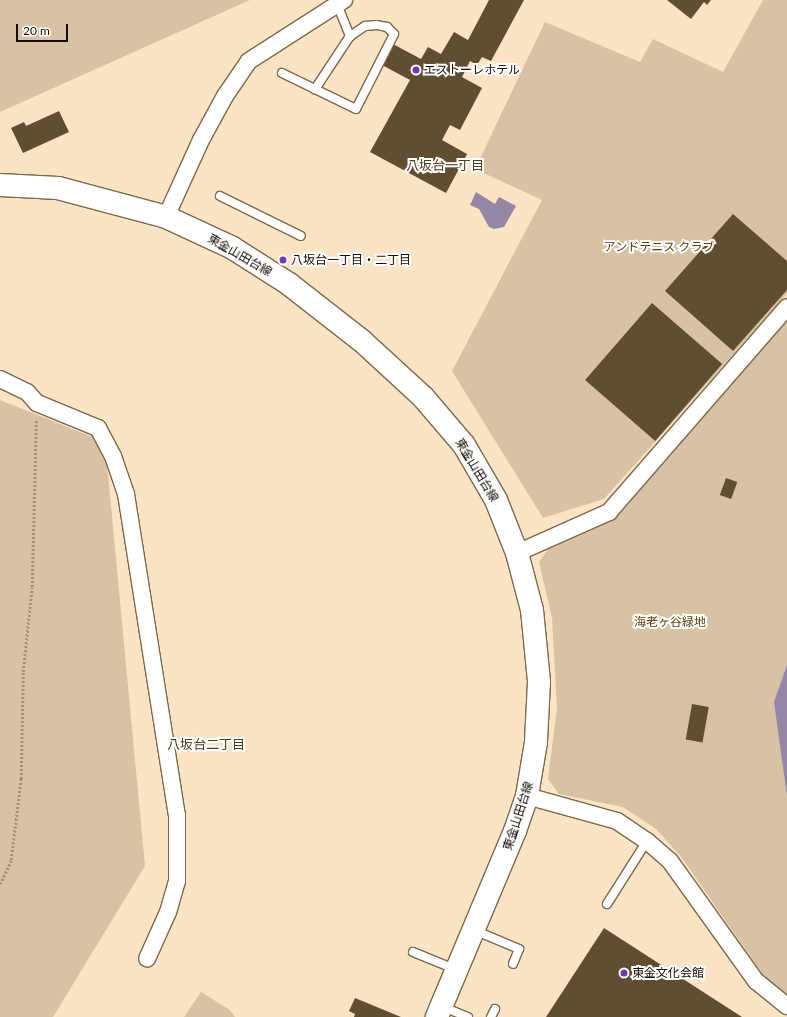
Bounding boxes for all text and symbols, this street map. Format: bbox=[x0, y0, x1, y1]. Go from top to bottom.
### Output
scale bar bbox=[18, 16, 70, 42]
text: 20 m bbox=[23, 23, 50, 38]
place label: エストーレホテル bbox=[424, 63, 520, 77]
marker: エストーレホテル bbox=[411, 65, 421, 75]
district label: 八坂台一丁目 bbox=[406, 157, 484, 173]
street label: 東金山田台線 bbox=[205, 231, 275, 279]
park label: アンドテニス クラブ bbox=[603, 240, 715, 254]
place label: 八坂台一丁目・二丁目 bbox=[291, 253, 411, 267]
marker: 八坂台一丁目・二丁目 bbox=[278, 255, 288, 265]
street label: 東金山田台線 bbox=[452, 435, 502, 505]
park label: 海老ヶ谷緑地 bbox=[634, 615, 706, 629]
district label: 八坂台二丁目 bbox=[167, 736, 245, 752]
street label: 東金山田台線 bbox=[500, 780, 536, 852]
place label: 東金文化会館 bbox=[632, 966, 704, 980]
marker: 東金文化会館 bbox=[619, 968, 629, 978]

